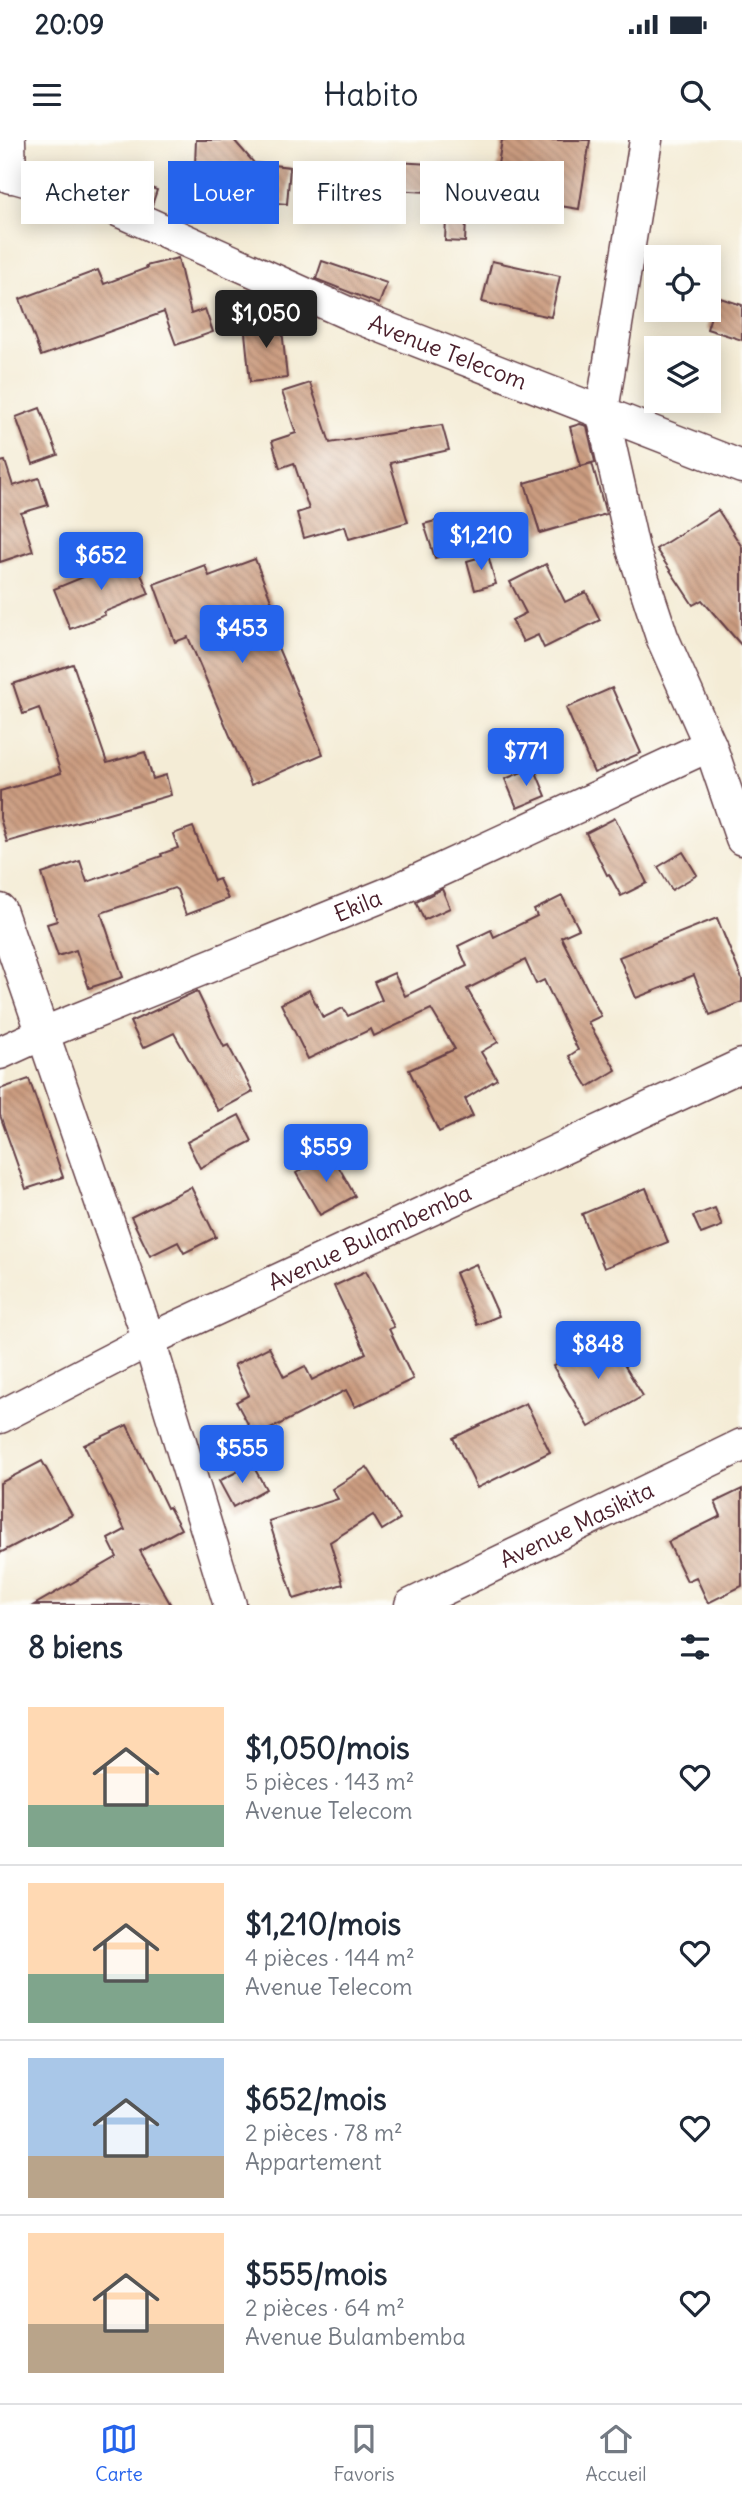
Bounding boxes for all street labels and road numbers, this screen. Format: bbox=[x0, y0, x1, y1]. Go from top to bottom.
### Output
street label: Avenue Telecom bbox=[364, 308, 531, 396]
street label: Ekila bbox=[330, 883, 386, 928]
street label: Avenue Bulambemba bbox=[263, 1178, 476, 1297]
street label: Avenue Masikita bbox=[495, 1475, 658, 1574]

